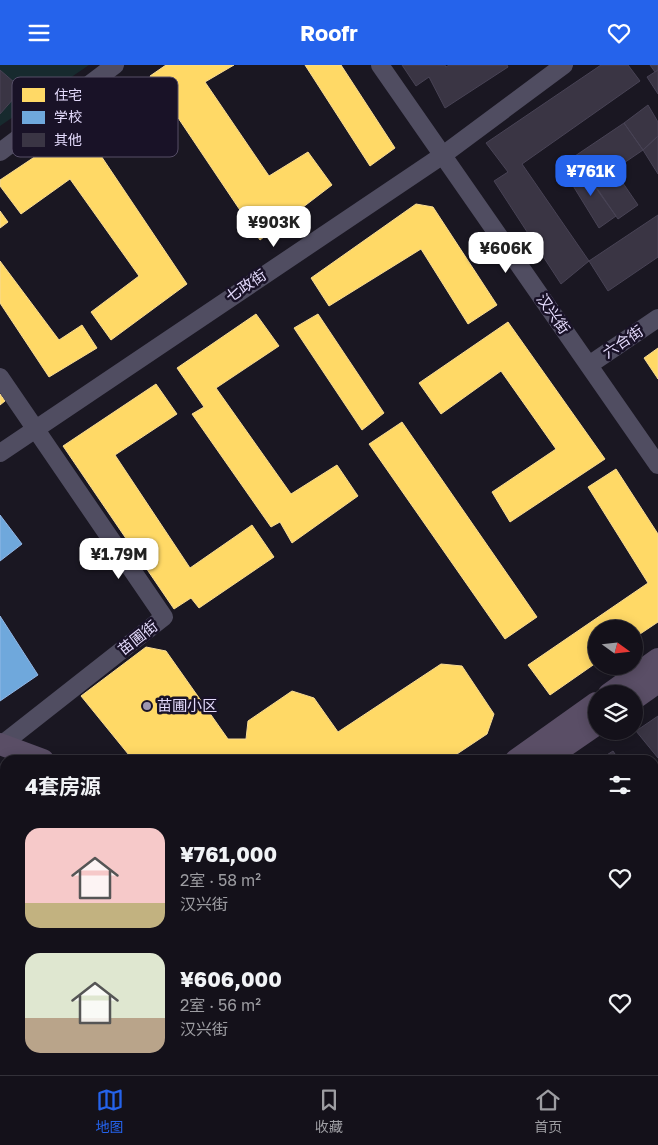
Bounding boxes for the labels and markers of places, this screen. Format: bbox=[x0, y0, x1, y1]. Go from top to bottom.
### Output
pin: ¥761K bbox=[556, 155, 626, 197]
pin: ¥903K bbox=[239, 205, 309, 248]
pin: ¥606K bbox=[471, 231, 541, 274]
pin: ¥1.79M bbox=[78, 537, 160, 580]
place label: 苗圃小区 bbox=[157, 696, 217, 714]
marker: 苗圃小区 bbox=[141, 700, 153, 712]

